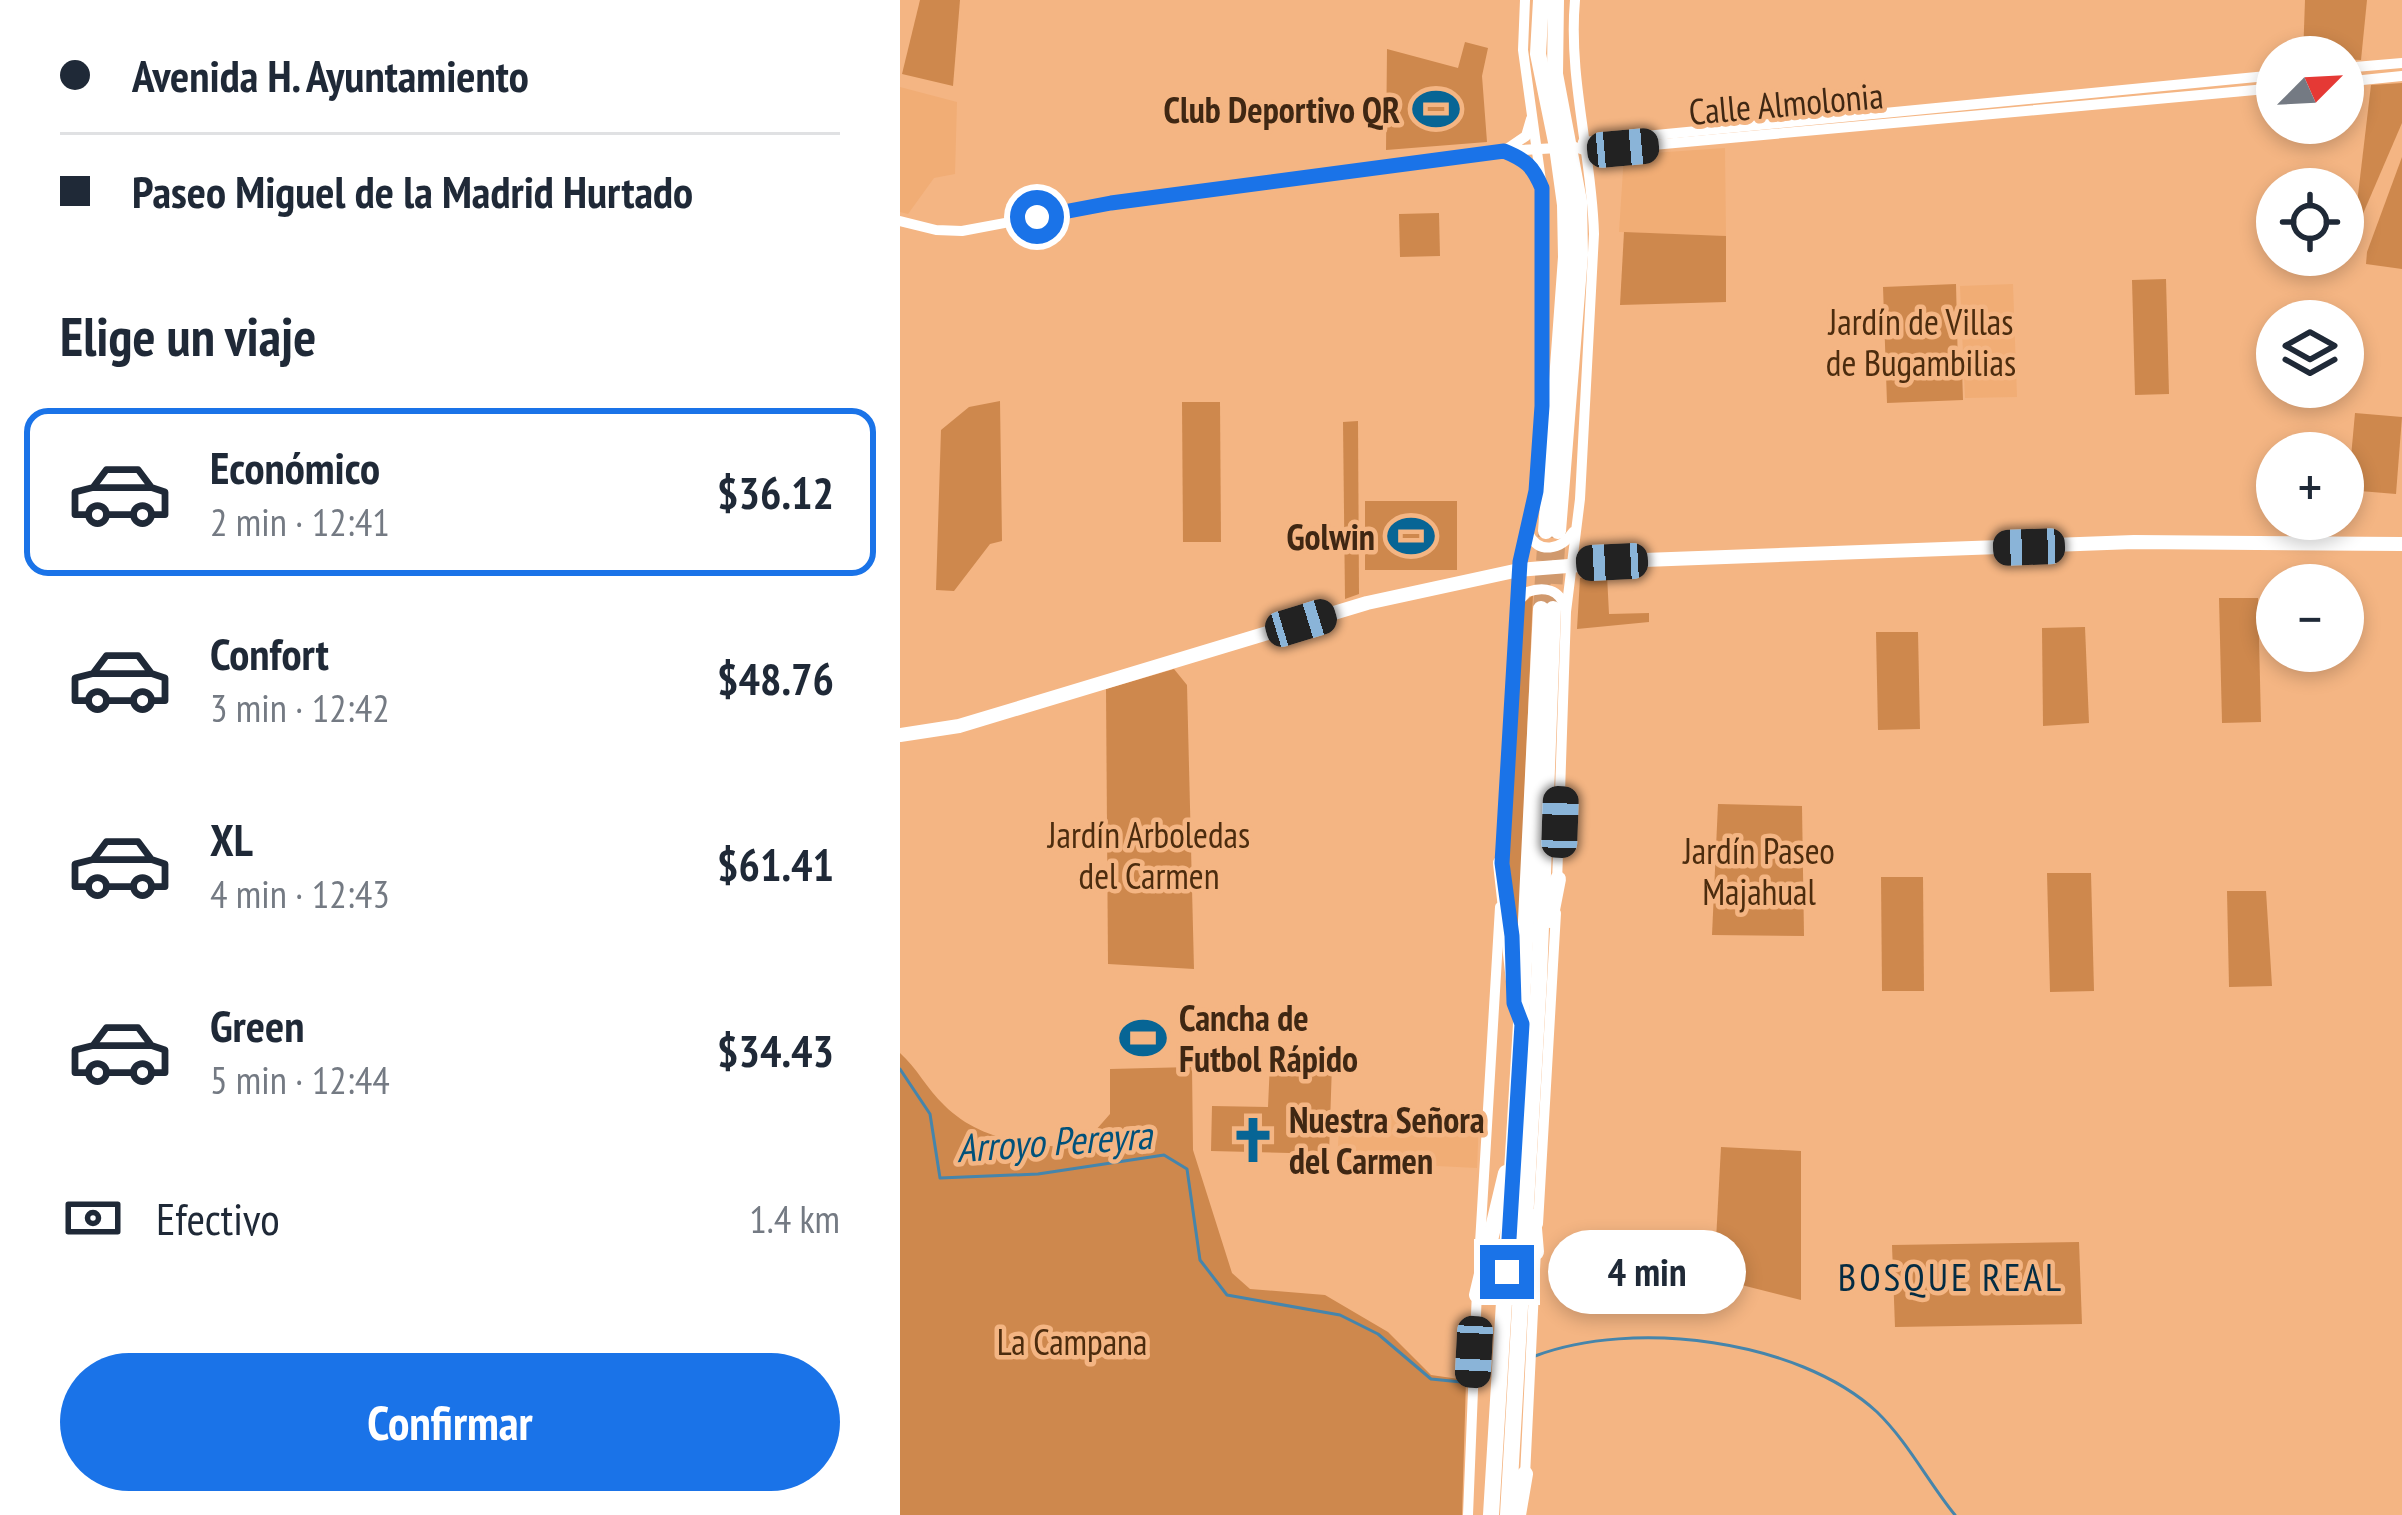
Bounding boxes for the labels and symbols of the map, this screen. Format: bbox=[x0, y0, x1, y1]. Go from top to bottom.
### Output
north arrow bbox=[2256, 36, 2364, 144]
street label: Calle Almolonia bbox=[1687, 71, 1885, 135]
sports icon: Club Deportivo QR bbox=[1411, 84, 1461, 134]
place label: Club Deportivo QR bbox=[1163, 86, 1400, 133]
car bbox=[1586, 127, 1660, 169]
route start bbox=[1010, 190, 1064, 244]
park label: Jardín de Villas de Bugambilias bbox=[1826, 298, 2016, 386]
sports icon: Golwin bbox=[1386, 511, 1436, 561]
place label: Golwin bbox=[1286, 513, 1375, 560]
car bbox=[1992, 528, 2066, 566]
car bbox=[1575, 542, 1649, 582]
car bbox=[1261, 595, 1341, 651]
car bbox=[1541, 785, 1579, 859]
park label: Jardín Arboledas del Carmen bbox=[1047, 811, 1250, 899]
park label: Jardín Paseo Majahual bbox=[1682, 827, 1835, 915]
place label: Cancha de Futbol Rápido bbox=[1179, 994, 1358, 1082]
sports icon: Cancha de Futbol Rápido bbox=[1118, 1013, 1168, 1063]
place label: Nuestra Señora del Carmen bbox=[1289, 1096, 1485, 1184]
water label: Arroyo Pereyra bbox=[955, 1109, 1156, 1173]
church icon: Nuestra Señora del Carmen bbox=[1228, 1115, 1278, 1165]
callout: 4 min bbox=[1549, 1230, 1747, 1314]
route end bbox=[1480, 1245, 1534, 1299]
district label: BOSQUE REAL bbox=[1838, 1251, 2064, 1302]
car bbox=[1454, 1315, 1494, 1389]
park label: La Campana bbox=[997, 1318, 1147, 1365]

